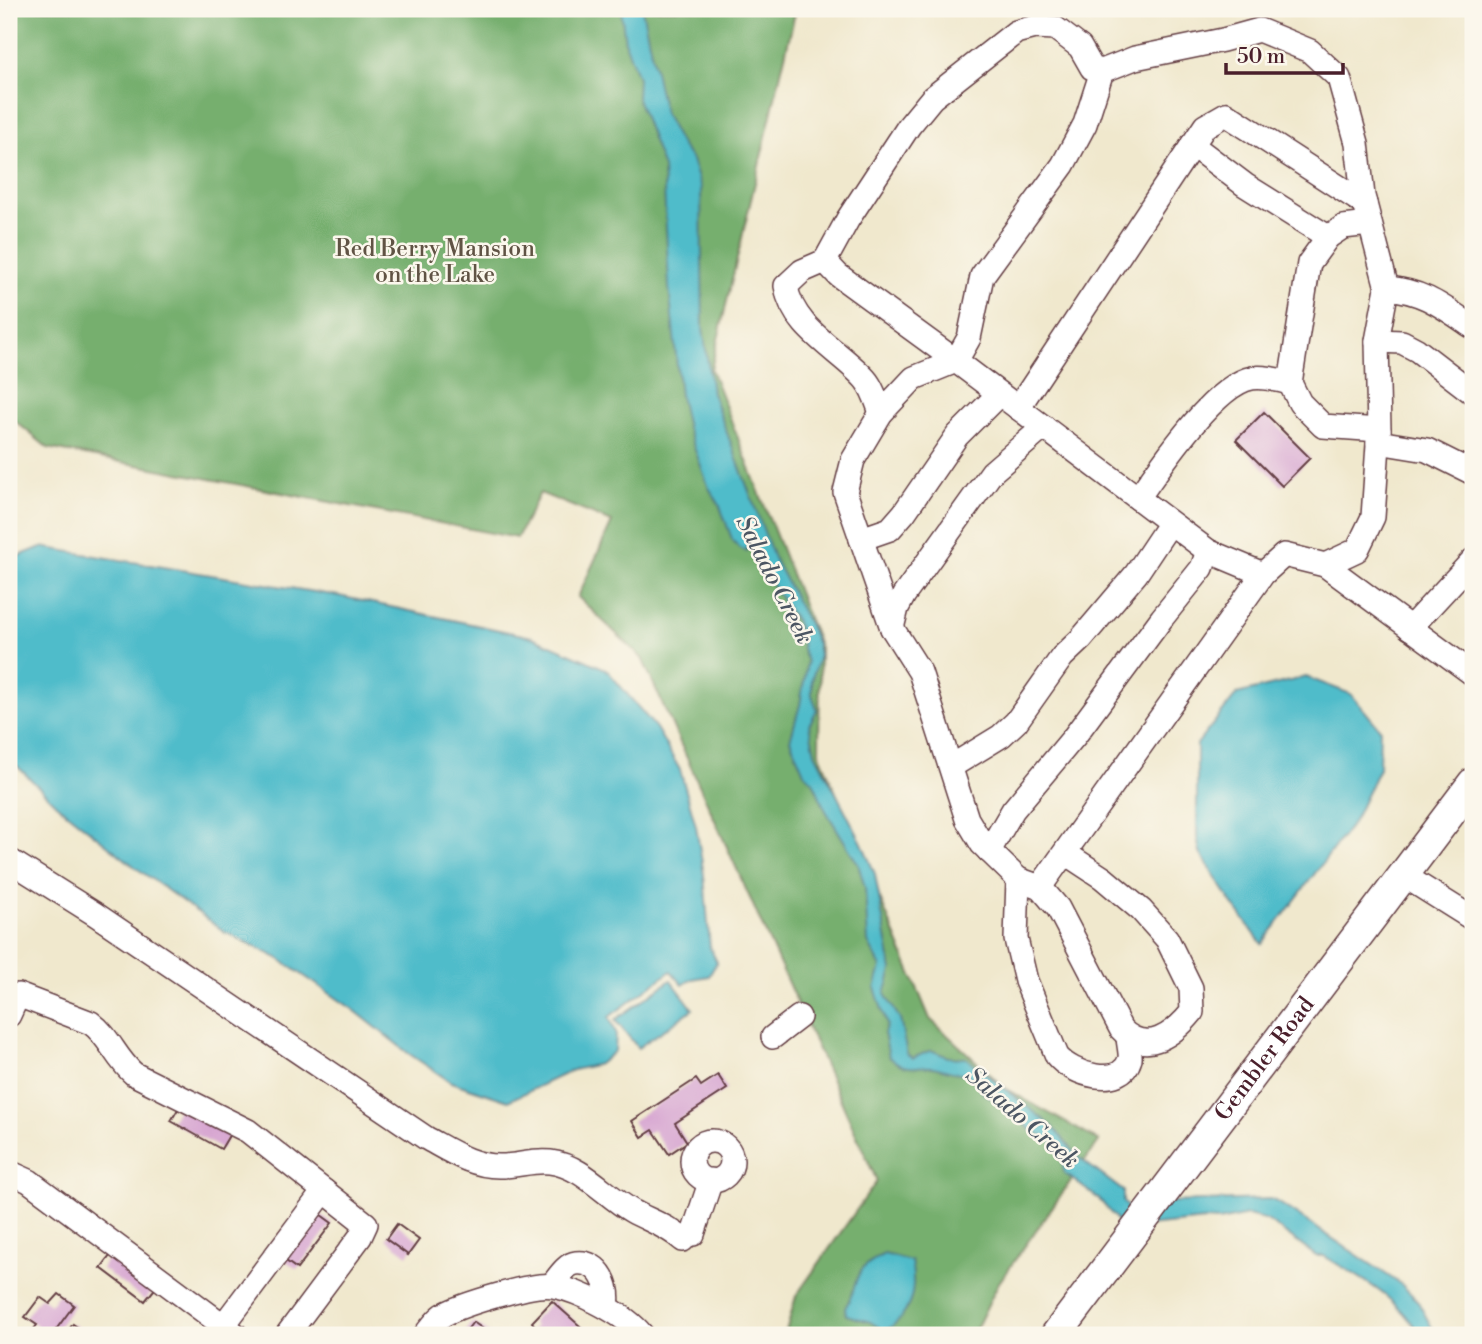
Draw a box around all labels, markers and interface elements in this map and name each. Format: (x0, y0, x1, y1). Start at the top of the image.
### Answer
scale bar (1226, 32, 1344, 76)
text: 50 m (1237, 44, 1285, 70)
park label: Red Berry Mansion on the Lake (335, 235, 535, 289)
water label: Salado Creek (729, 511, 819, 649)
street label: Gembler Road (1209, 991, 1320, 1127)
water label: Salado Creek (959, 1061, 1085, 1175)

